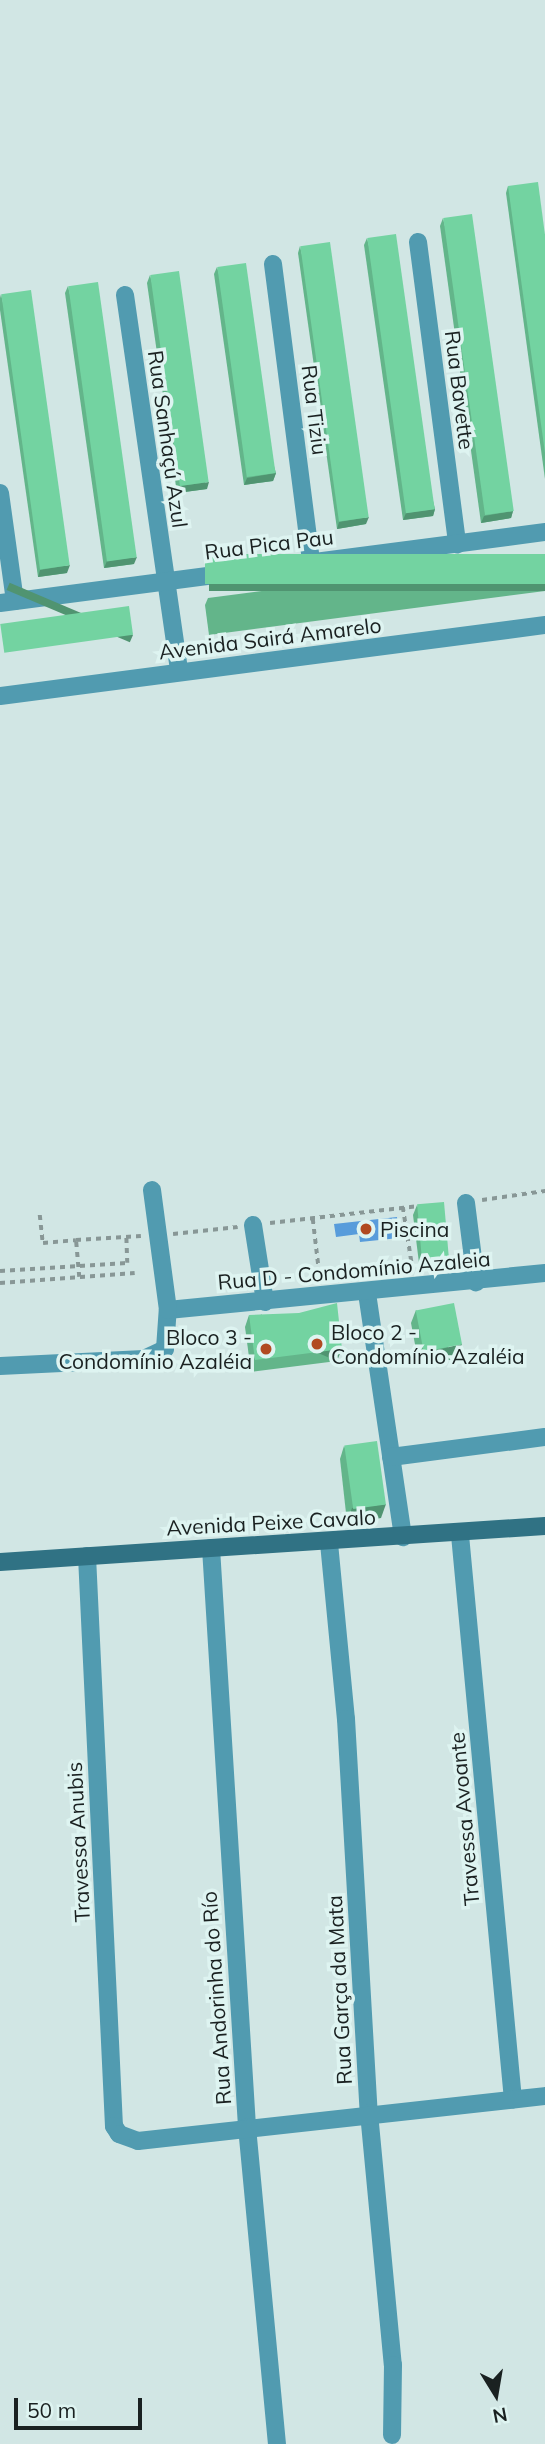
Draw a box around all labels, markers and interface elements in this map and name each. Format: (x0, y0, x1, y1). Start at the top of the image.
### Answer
street label: Rua Bavette (440, 329, 480, 451)
street label: Rua Sanhaçú Azul (143, 349, 193, 529)
street label: Rua Tiziu (297, 364, 333, 456)
street label: Rua Pica Pau (203, 524, 335, 564)
street label: Avenida Sairá Amarelo (157, 612, 383, 664)
place label: Piscina (380, 1216, 449, 1242)
marker: Piscina (358, 1221, 374, 1237)
street label: Rua D - Condomínio Azaleia (216, 1246, 492, 1294)
place label: Bloco 2 - Condomínio Azaléia (331, 1319, 525, 1369)
place label: Bloco 3 - Condomínio Azaléia (58, 1324, 252, 1374)
marker: Bloco 2 - Condomínio Azaléia (309, 1336, 325, 1352)
marker: Bloco 3 - Condomínio Azaléia (258, 1341, 274, 1357)
street label: Avenida Peixe Cavalo (166, 1504, 376, 1540)
street label: Travessa Avoante (444, 1731, 484, 1907)
street label: Travessa Anubis (61, 1761, 95, 1923)
street label: Rua Andorinha do Río (196, 1890, 236, 2106)
street label: Rua Garça da Mata (321, 1895, 357, 2085)
north arrow (461, 2360, 531, 2430)
scale bar (18, 2384, 145, 2428)
text: 50 m (27, 2397, 76, 2423)
text: N (491, 2402, 509, 2429)

